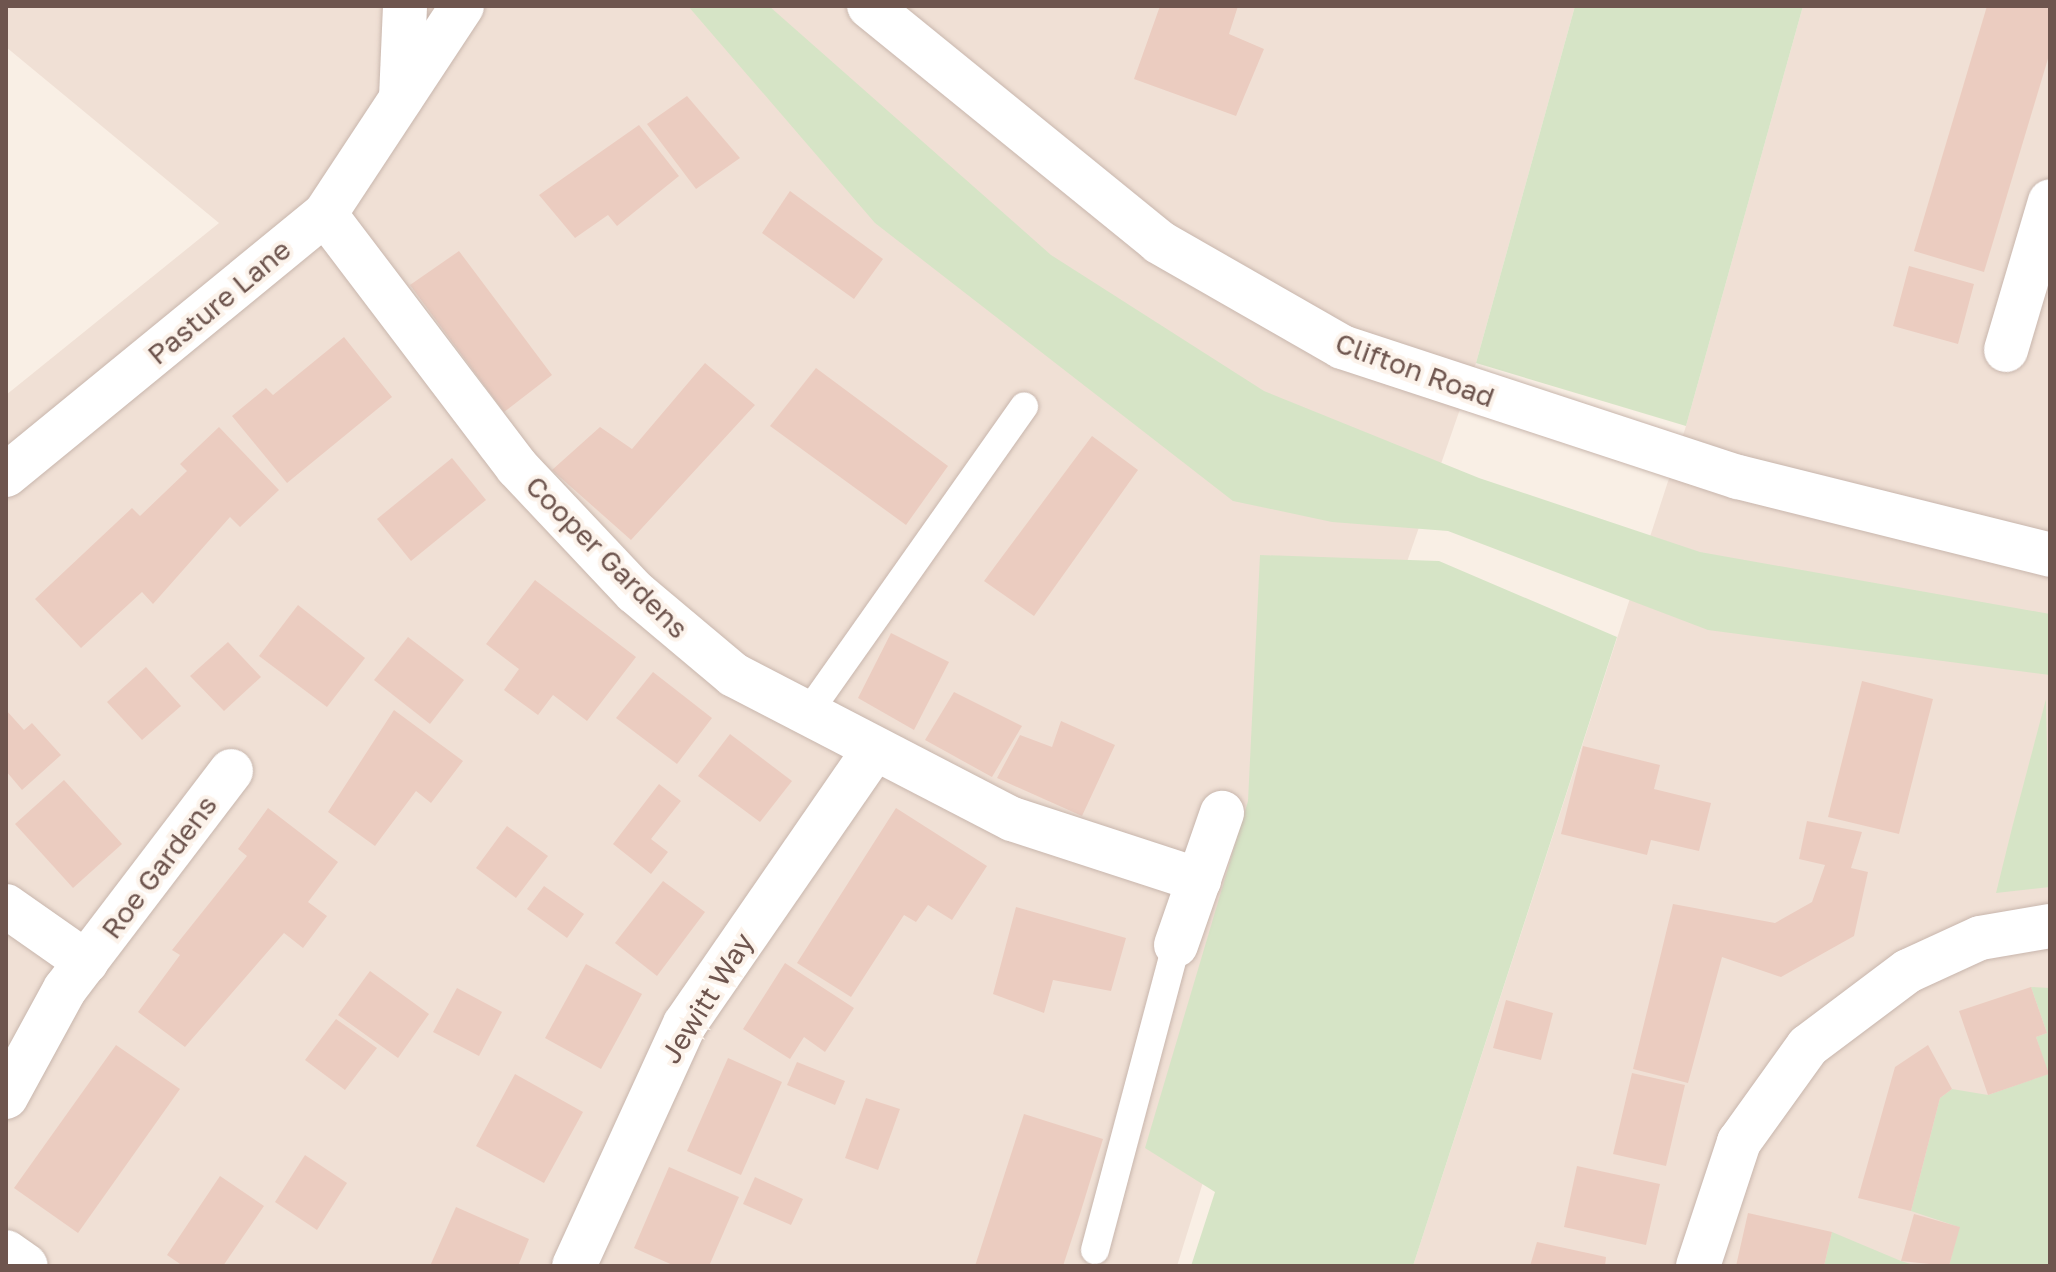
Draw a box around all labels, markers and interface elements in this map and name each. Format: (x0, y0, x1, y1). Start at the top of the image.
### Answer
street label: Pasture Lane (141, 232, 297, 372)
street label: Clifton Road (1331, 326, 1499, 414)
street label: Cooper Gardens (519, 469, 695, 645)
street label: Roe Gardens (94, 789, 224, 945)
street label: Jewitt Way (654, 927, 760, 1069)

